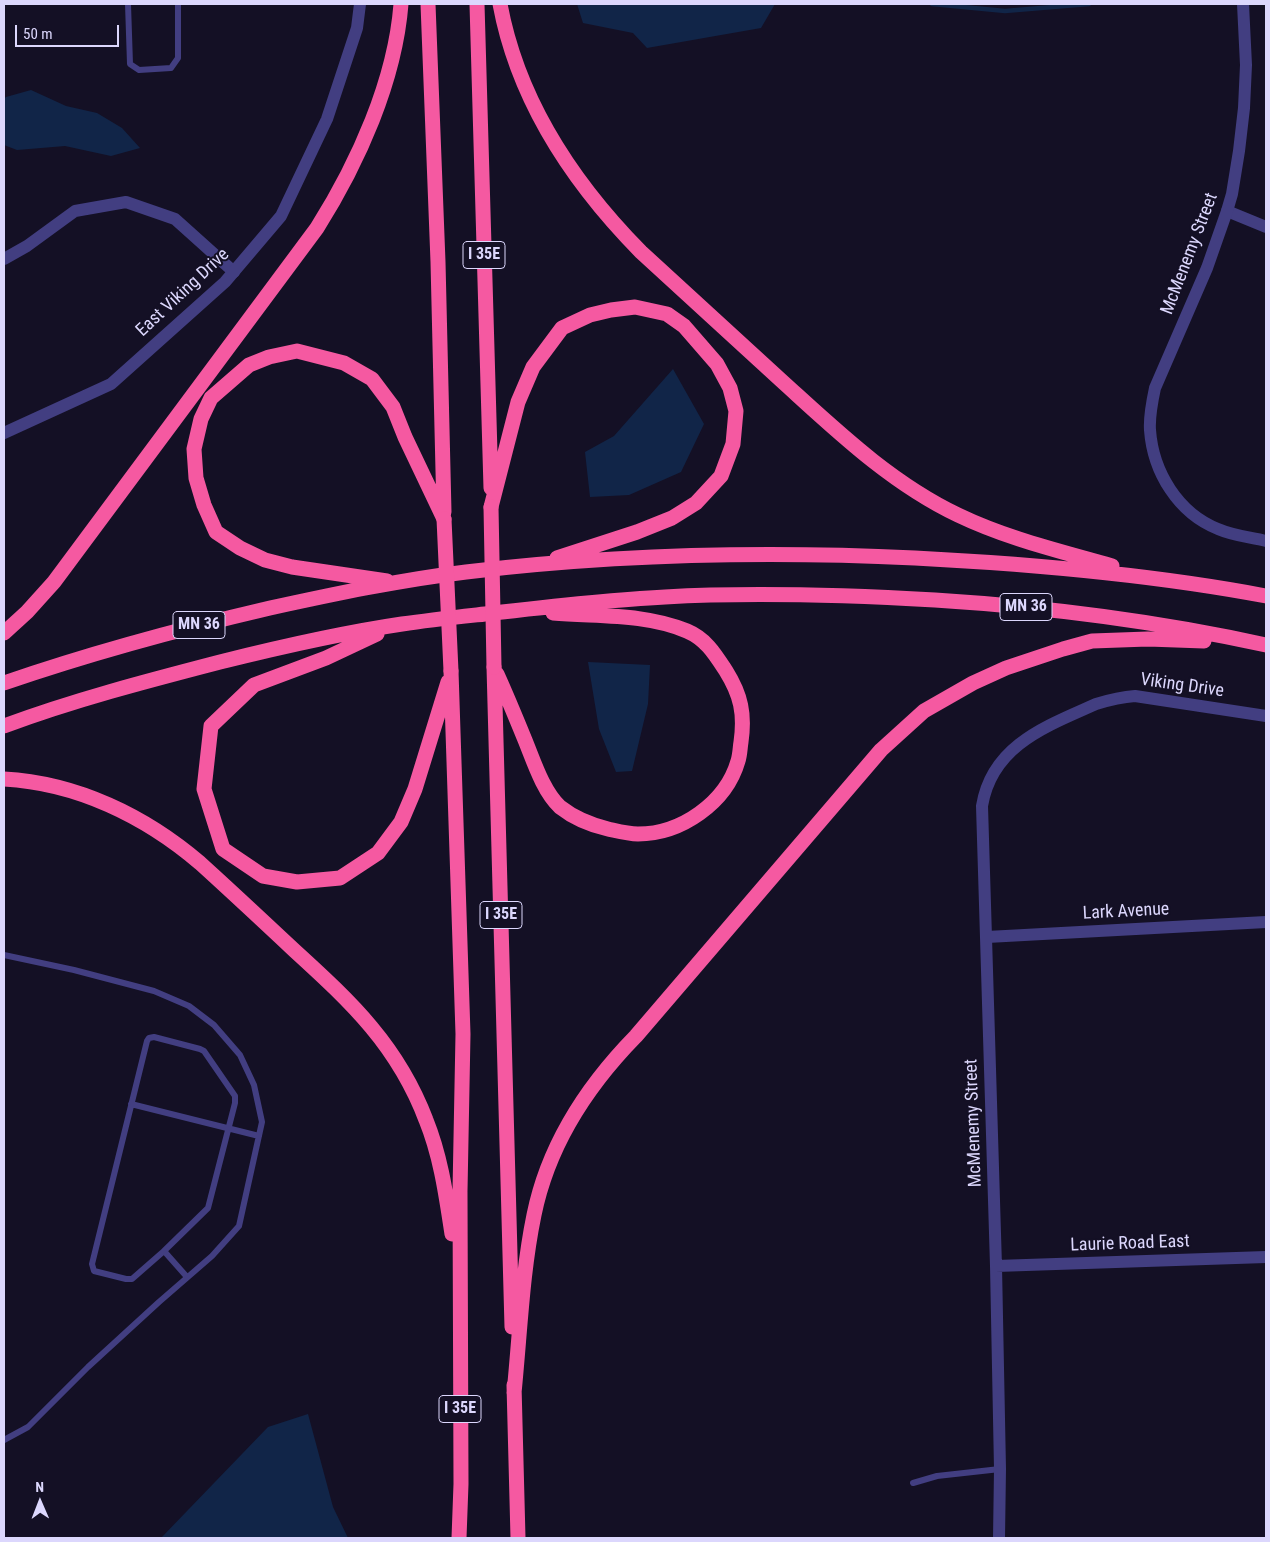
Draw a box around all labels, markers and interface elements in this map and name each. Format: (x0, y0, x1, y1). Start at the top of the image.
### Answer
scale bar (18, 15, 121, 47)
text: 50 m (23, 25, 53, 43)
street label: McMenemy Street (1157, 190, 1223, 318)
road number: I 35E (463, 242, 505, 268)
street label: East Viking Drive (132, 244, 234, 342)
road number: MN 36 (1000, 594, 1052, 620)
road number: MN 36 (173, 612, 225, 638)
street label: Viking Drive (1139, 669, 1225, 703)
street label: Lark Avenue (1082, 899, 1170, 925)
road number: I 35E (480, 902, 522, 928)
street label: McMenemy Street (961, 1058, 987, 1188)
street label: Laurie Road East (1070, 1231, 1190, 1257)
road number: I 35E (439, 1396, 481, 1422)
north arrow (15, 1477, 65, 1527)
text: N (35, 1479, 44, 1495)

